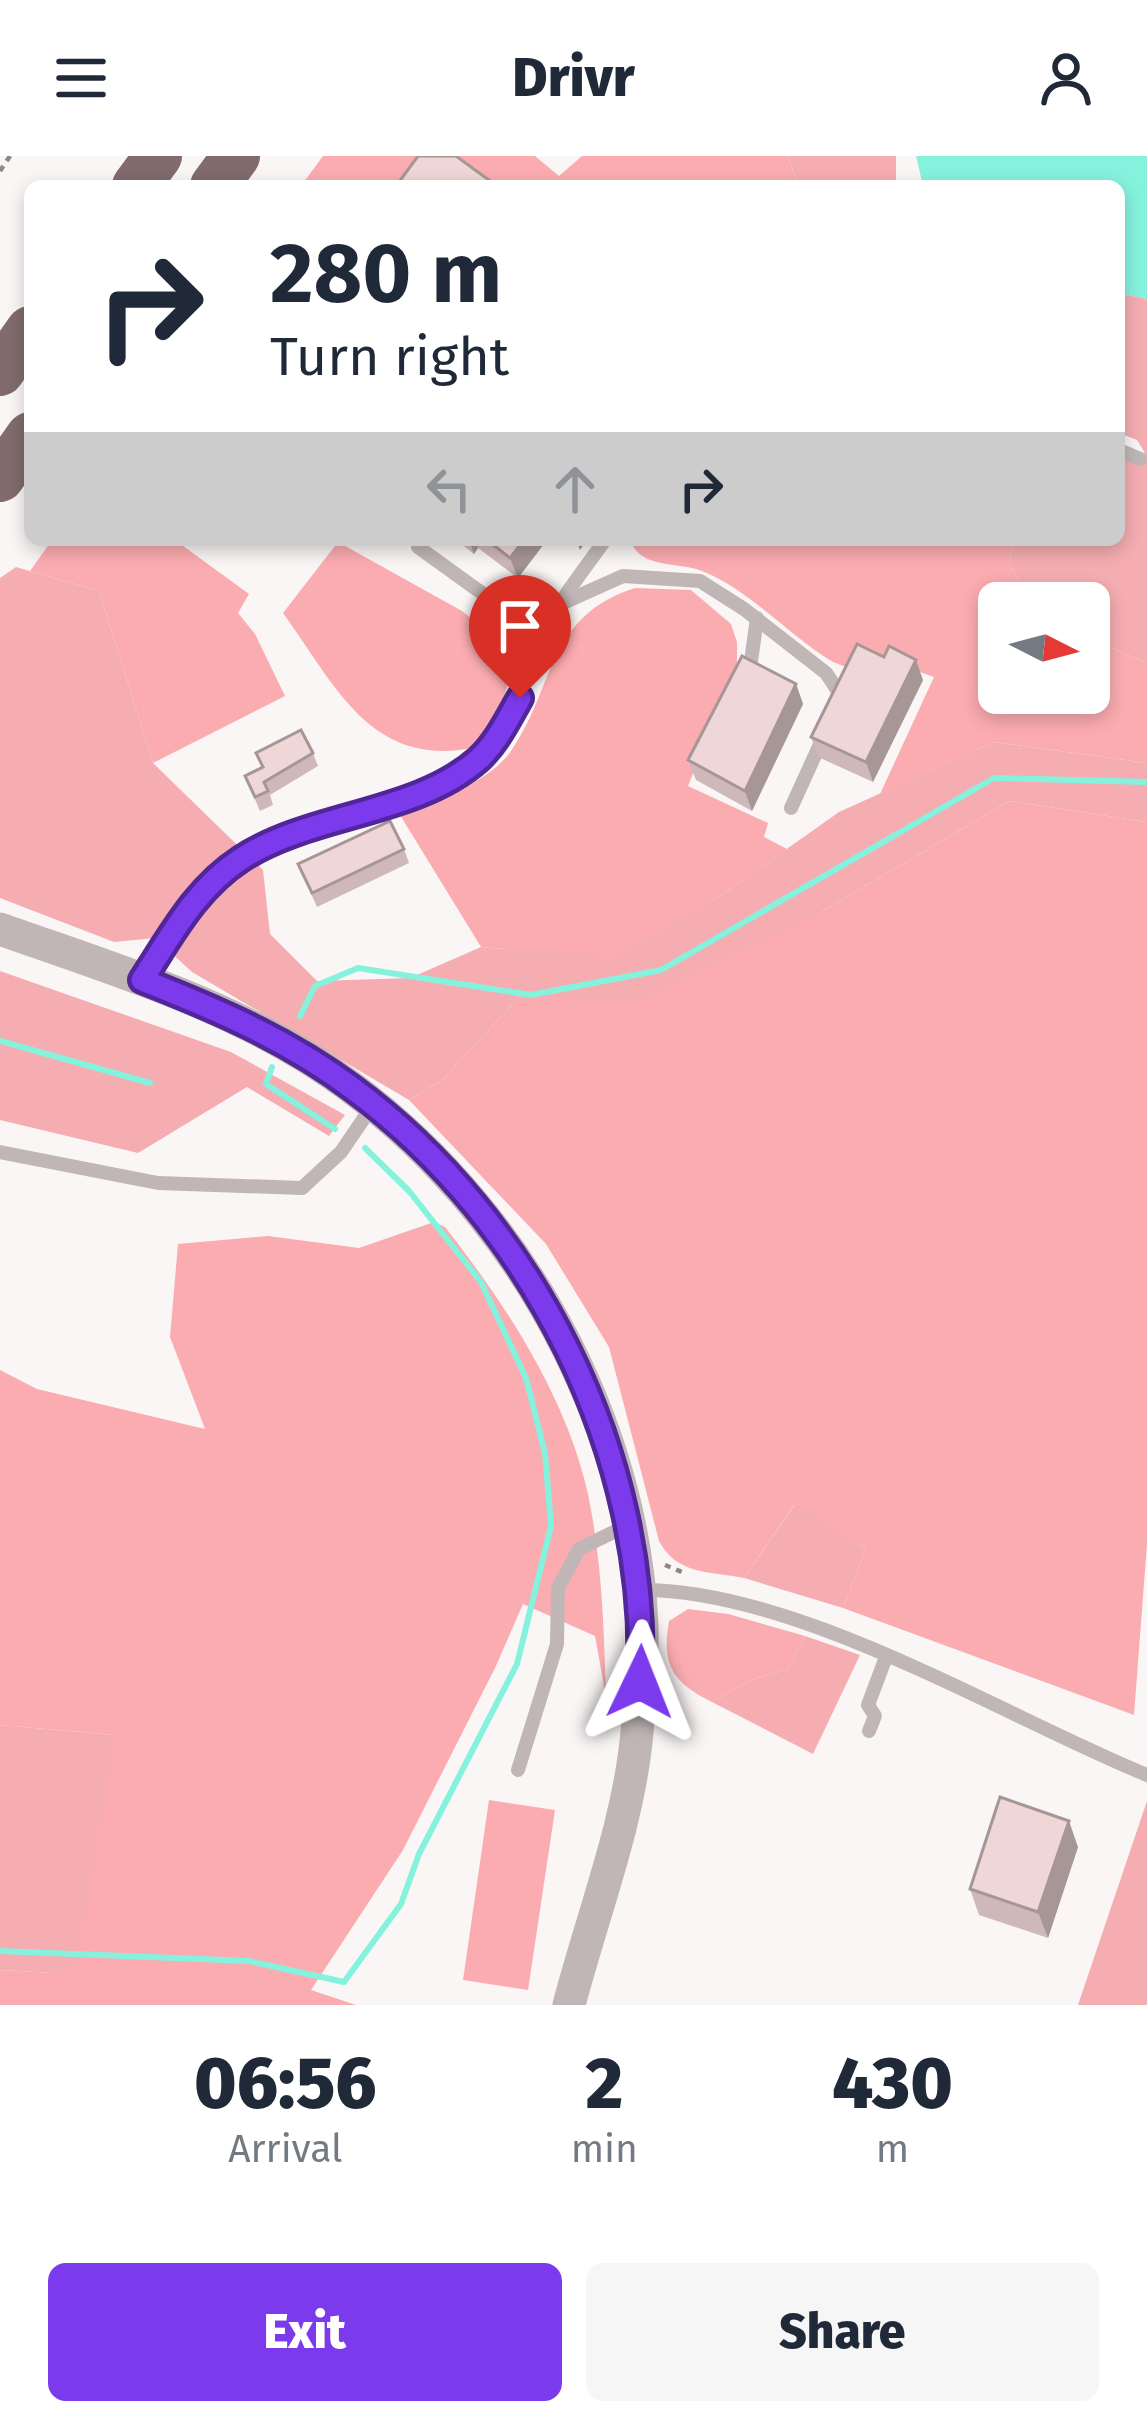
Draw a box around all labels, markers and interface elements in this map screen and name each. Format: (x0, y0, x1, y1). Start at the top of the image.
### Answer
icon: menu (48, 45, 114, 111)
icon: person (1033, 45, 1099, 111)
text: Drivr (512, 46, 635, 110)
text: 280 m (270, 223, 502, 324)
icon: right (72, 228, 228, 384)
text: Turn right (270, 325, 509, 389)
icon: left (416, 456, 482, 522)
icon: ahead (542, 456, 608, 522)
icon: right (668, 456, 734, 522)
pin (469, 575, 571, 698)
north arrow (978, 582, 1110, 714)
map controls (978, 582, 1110, 714)
icon: arrive (487, 593, 553, 659)
position arrow (577, 1619, 703, 1745)
text: 06:56 (194, 2041, 377, 2127)
text: 2 (585, 2041, 623, 2127)
text: 430 (832, 2041, 953, 2127)
text: Arrival (228, 2126, 342, 2172)
text: min (571, 2126, 638, 2172)
text: m (876, 2126, 909, 2172)
button: Exit (48, 2263, 562, 2401)
button: Share (586, 2263, 1099, 2401)

